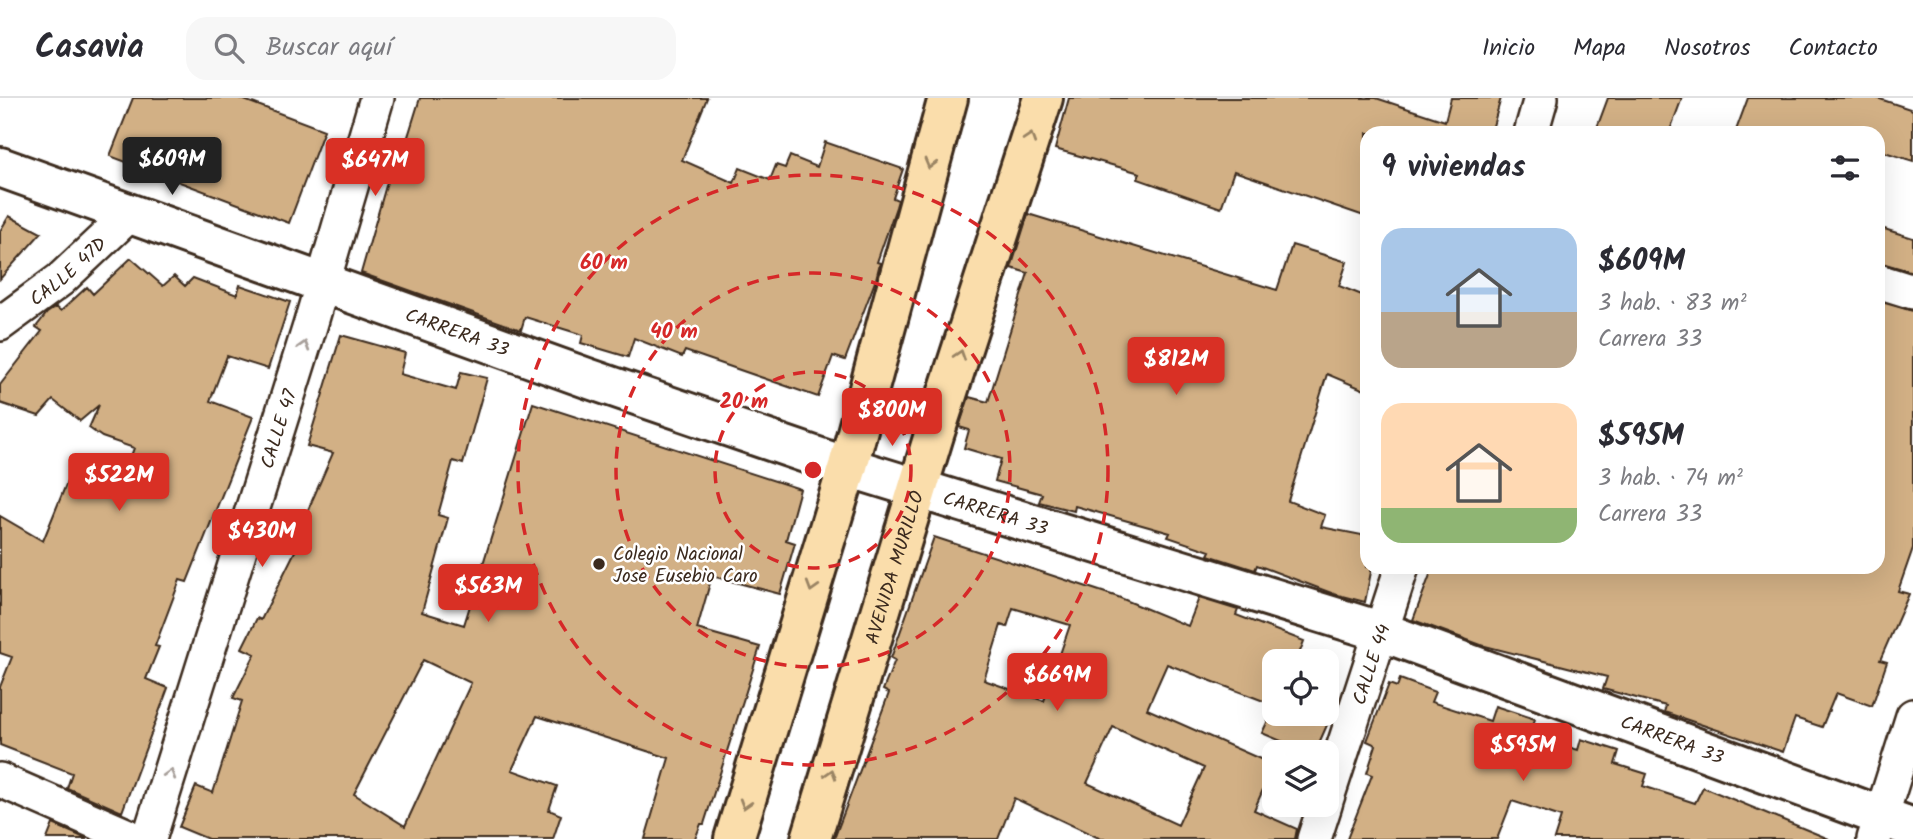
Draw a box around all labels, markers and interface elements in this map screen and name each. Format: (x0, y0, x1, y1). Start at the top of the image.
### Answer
search box (186, 17, 676, 80)
text: Casavia (35, 22, 144, 75)
text: Buscar aquí (266, 27, 392, 69)
icon: search (210, 29, 248, 67)
text: Inicio (1482, 29, 1535, 68)
text: Mapa (1573, 29, 1626, 68)
text: Nosotros (1664, 29, 1751, 68)
text: Contacto (1789, 29, 1878, 68)
one-way arrow (1022, 132, 1037, 144)
pin: $609M (123, 138, 221, 197)
pin: $647M (326, 139, 424, 198)
text: $609M (139, 142, 205, 178)
text: $647M (342, 143, 408, 179)
text: 9 viviendas (1381, 144, 1525, 192)
icon: filters (1826, 149, 1864, 187)
one-way arrow (924, 158, 938, 170)
street label: CALLE 47D (24, 230, 114, 315)
text: $609M (1598, 238, 1685, 286)
text: 60 m (580, 247, 628, 280)
icon: home (1437, 256, 1521, 340)
text: 3 hab. · 83 m² (1598, 286, 1747, 322)
street label: CARRERA 33 (401, 301, 513, 366)
text: 40 m (650, 316, 698, 349)
text: Carrera 33 (1598, 322, 1702, 358)
pin: $812M (1127, 338, 1225, 397)
one-way arrow (295, 341, 310, 353)
text: $812M (1144, 342, 1208, 378)
one-way arrow (952, 349, 967, 361)
street label: CALLE 47 (253, 385, 307, 473)
text: 20 m (720, 386, 768, 419)
pin: $800M (843, 388, 941, 448)
text: $800M (858, 393, 926, 429)
text: $595M (1598, 413, 1684, 461)
icon: home (1437, 431, 1521, 515)
pin: $522M (70, 454, 168, 513)
text: $522M (84, 458, 154, 494)
centre of rings (801, 458, 825, 482)
text: 3 hab. · 74 m² (1598, 461, 1743, 497)
street label: CARRERA 33 (939, 484, 1051, 545)
street label: AVENIDA MURILLO (858, 487, 933, 648)
text: Carrera 33 (1598, 497, 1702, 533)
pin: $430M (213, 510, 311, 569)
text: $430M (228, 514, 296, 550)
place label: Colegio Nacional Jose Eusebio Caro (613, 540, 758, 592)
marker: Colegio Nacional Jose Eusebio Caro (591, 556, 607, 572)
pin: $563M (439, 564, 537, 624)
text: $563M (454, 569, 522, 605)
one-way arrow (805, 580, 820, 592)
street label: CALLE 44 (1345, 620, 1400, 709)
map controls (1262, 649, 1339, 817)
button: locate (1262, 649, 1339, 726)
pin: $669M (1008, 654, 1106, 713)
text: $669M (1023, 658, 1091, 694)
street label: CARRERA 33 (1616, 708, 1728, 774)
pin: $595M (1474, 724, 1572, 783)
text: $595M (1490, 728, 1556, 764)
button: layers (1262, 740, 1339, 817)
one-way arrow (161, 768, 176, 780)
one-way arrow (822, 768, 837, 780)
one-way arrow (738, 798, 753, 810)

